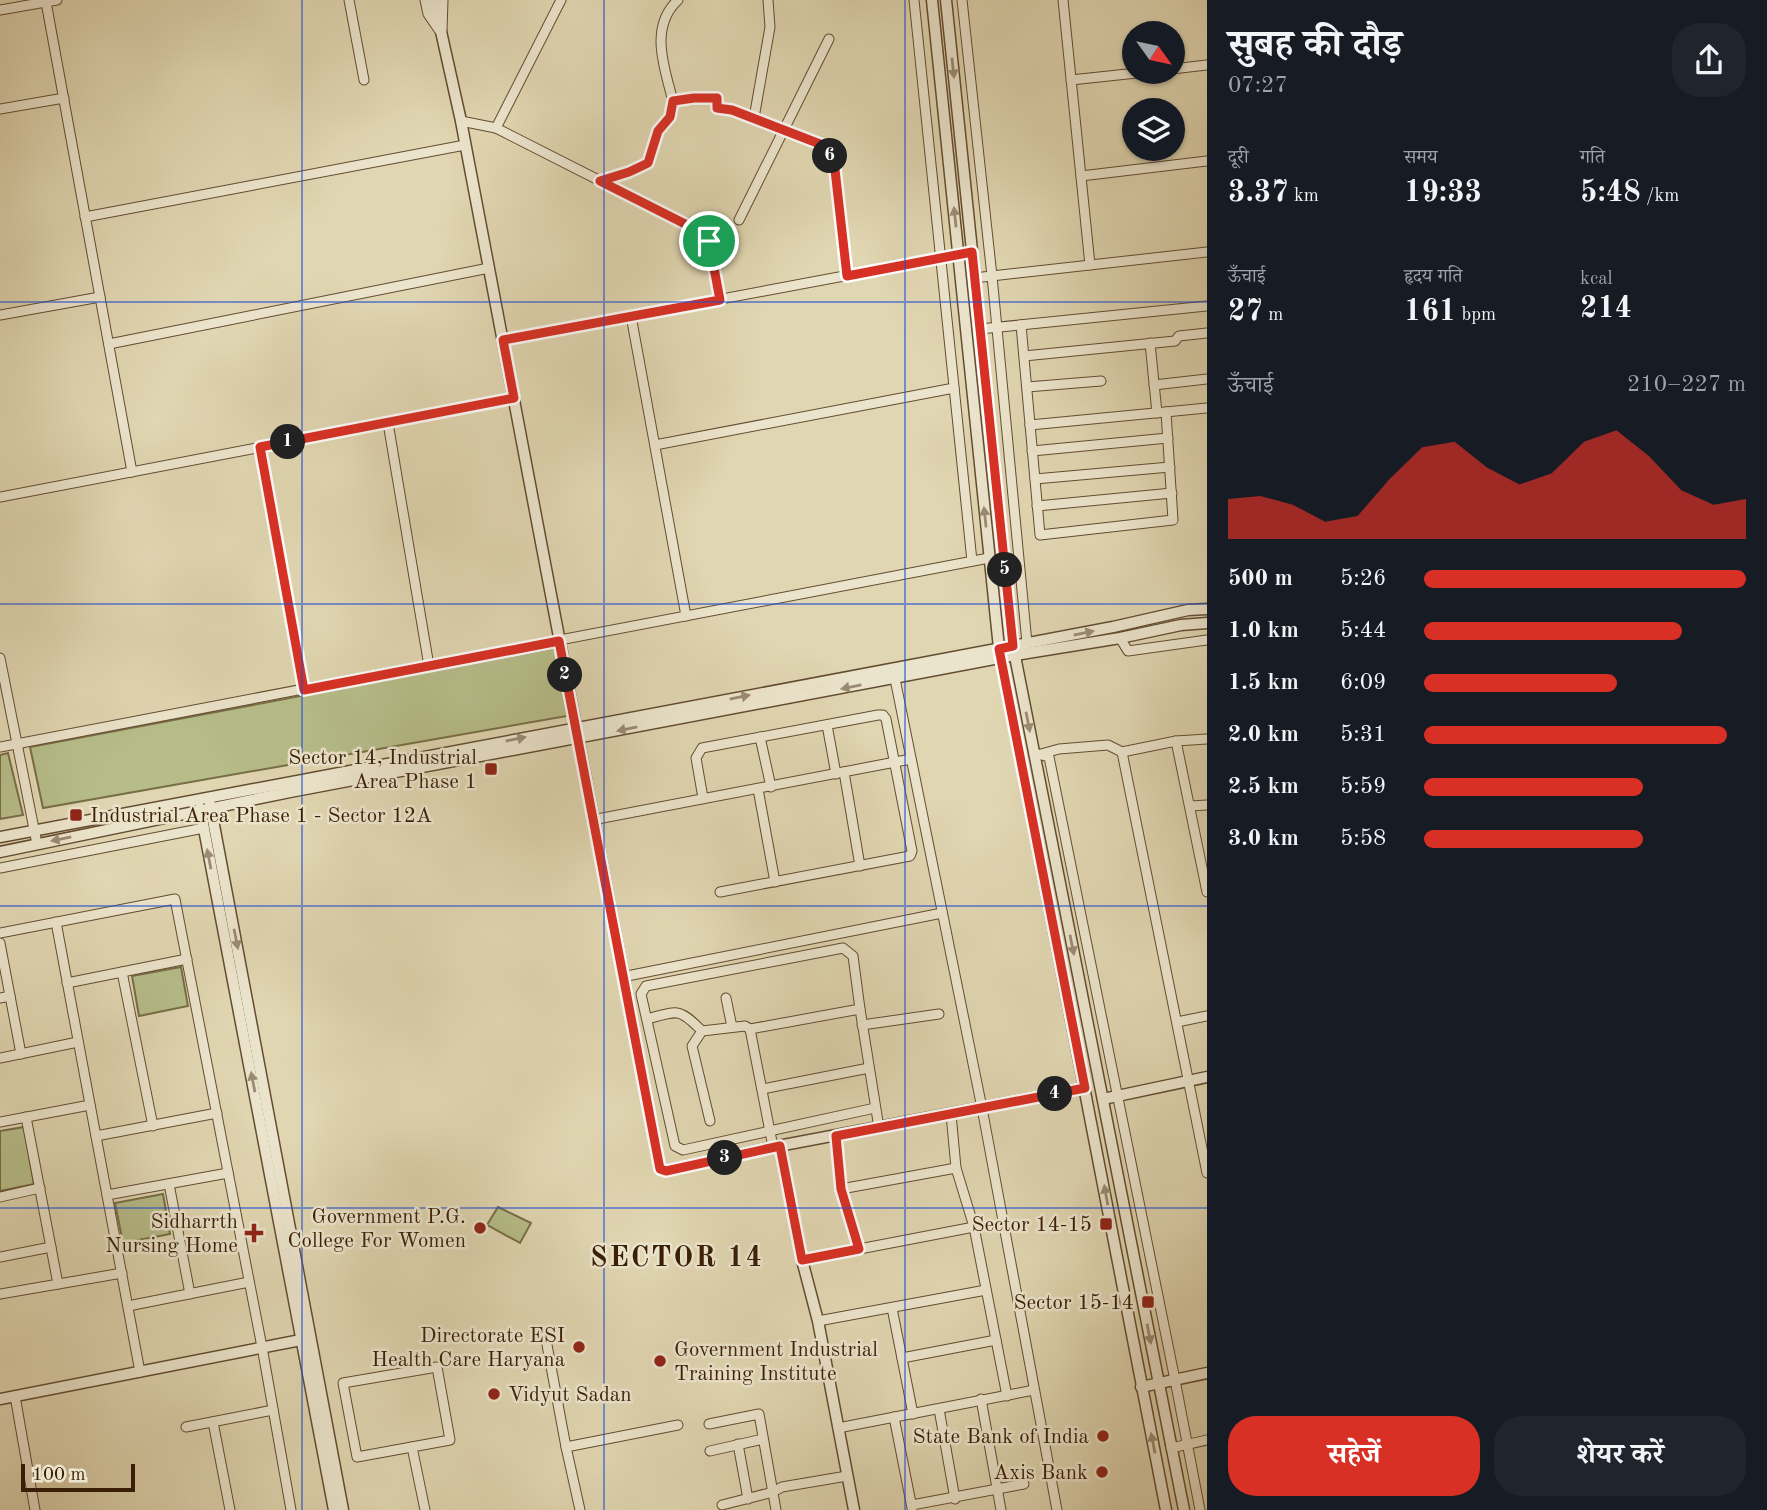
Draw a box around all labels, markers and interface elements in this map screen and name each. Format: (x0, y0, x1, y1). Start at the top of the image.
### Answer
north arrow (1122, 21, 1185, 84)
map controls (1122, 21, 1185, 161)
button: share (1672, 23, 1746, 97)
text: सुबह की दौड़ (1228, 27, 1402, 65)
one-way arrow (948, 57, 959, 79)
text: 07:27 (1228, 74, 1288, 97)
button: layers (1122, 98, 1185, 161)
pin: 6 (812, 138, 848, 174)
text: 6 (824, 146, 835, 165)
text: दूरी (1228, 149, 1249, 168)
text: समय (1404, 149, 1437, 168)
text: गति (1580, 149, 1605, 168)
text: 3.37 (1228, 178, 1289, 208)
text: 19:33 (1404, 178, 1482, 208)
text: 5:48 (1580, 178, 1641, 208)
text: km (1289, 187, 1319, 206)
text: /km (1641, 187, 1679, 206)
one-way arrow (950, 206, 961, 228)
pin (679, 211, 739, 271)
icon: arrive (690, 222, 728, 260)
text: ऊँचाई (1228, 268, 1265, 287)
text: हृदय गति (1404, 268, 1463, 287)
text: kcal (1580, 270, 1613, 289)
text: 214 (1580, 294, 1632, 324)
text: 27 (1228, 297, 1263, 327)
text: 161 (1404, 297, 1456, 327)
text: m (1263, 306, 1283, 325)
text: bpm (1456, 306, 1496, 325)
text: 210–227 m (1627, 373, 1746, 396)
text: ऊँचाई (1228, 374, 1273, 397)
pin: 1 (270, 424, 306, 460)
text: 1 (282, 432, 293, 451)
one-way arrow (979, 506, 990, 528)
pin: 5 (988, 552, 1023, 588)
text: 5 (999, 560, 1010, 579)
text: 500 m (1228, 567, 1293, 590)
text: 5:26 (1340, 567, 1386, 590)
text: 1.0 km (1228, 619, 1299, 642)
text: 5:44 (1340, 619, 1386, 642)
one-way arrow (1073, 627, 1095, 638)
pin: 2 (548, 658, 582, 692)
text: 2 (559, 665, 570, 684)
text: 1.5 km (1228, 671, 1299, 694)
text: 6:09 (1340, 671, 1386, 694)
one-way arrow (840, 682, 862, 693)
one-way arrow (729, 691, 751, 702)
one-way arrow (1023, 711, 1034, 733)
text: 2.0 km (1228, 723, 1299, 746)
text: 5:31 (1340, 723, 1386, 746)
one-way arrow (616, 724, 638, 735)
one-way arrow (505, 733, 527, 744)
place label: Sector 14, Industrial Area Phase 1 (288, 748, 477, 793)
marker: Sector 14, Industrial Area Phase 1 (483, 761, 499, 777)
text: 2.5 km (1228, 775, 1299, 798)
text: 5:59 (1340, 775, 1386, 798)
place label: Industrial Area Phase 1 - Sector 12A (90, 806, 432, 827)
marker: Industrial Area Phase 1 - Sector 12A (68, 807, 84, 823)
text: 3.0 km (1228, 827, 1299, 850)
text: 5:58 (1340, 827, 1386, 850)
one-way arrow (50, 834, 72, 845)
one-way arrow (204, 848, 215, 870)
one-way arrow (231, 928, 242, 950)
one-way arrow (1067, 934, 1078, 956)
one-way arrow (247, 1071, 258, 1093)
pin: 4 (1038, 1076, 1072, 1112)
text: 4 (1049, 1084, 1060, 1103)
pin: 3 (708, 1140, 742, 1176)
text: 3 (719, 1148, 730, 1167)
one-way arrow (1100, 1184, 1111, 1206)
place label: Government P.G. College For Women (288, 1207, 466, 1252)
place label: Sidharrth Nursing Home (105, 1212, 238, 1257)
place label: Sector 14-15 (971, 1215, 1092, 1236)
marker: Sector 14-15 (1098, 1216, 1114, 1232)
marker: Government P.G. College For Women (472, 1220, 488, 1236)
marker: Sidharrth Nursing Home (244, 1223, 264, 1243)
district label: SECTOR 14 (590, 1245, 764, 1273)
place label: Sector 15-14 (1013, 1293, 1134, 1314)
marker: Sector 15-14 (1140, 1294, 1156, 1310)
one-way arrow (1144, 1323, 1155, 1345)
place label: Directorate ESI Health Care Haryana (371, 1326, 565, 1371)
marker: Directorate ESI Health Care Haryana (571, 1339, 587, 1355)
place label: Government Industrial Training Institute (674, 1340, 878, 1385)
marker: Government Industrial Training Institute (652, 1353, 668, 1369)
place label: Vidyut Sadan (508, 1385, 632, 1406)
marker: Vidyut Sadan (486, 1386, 502, 1402)
button: सहेजें (1228, 1416, 1480, 1496)
button: शेयर करें (1494, 1416, 1746, 1496)
place label: State Bank of India (913, 1427, 1089, 1448)
marker: State Bank of India (1095, 1428, 1111, 1444)
one-way arrow (1147, 1432, 1158, 1454)
scale bar (21, 1461, 135, 1493)
place label: Axis Bank (993, 1463, 1088, 1484)
marker: Axis Bank (1094, 1464, 1110, 1480)
text: 100 m (32, 1466, 85, 1485)

